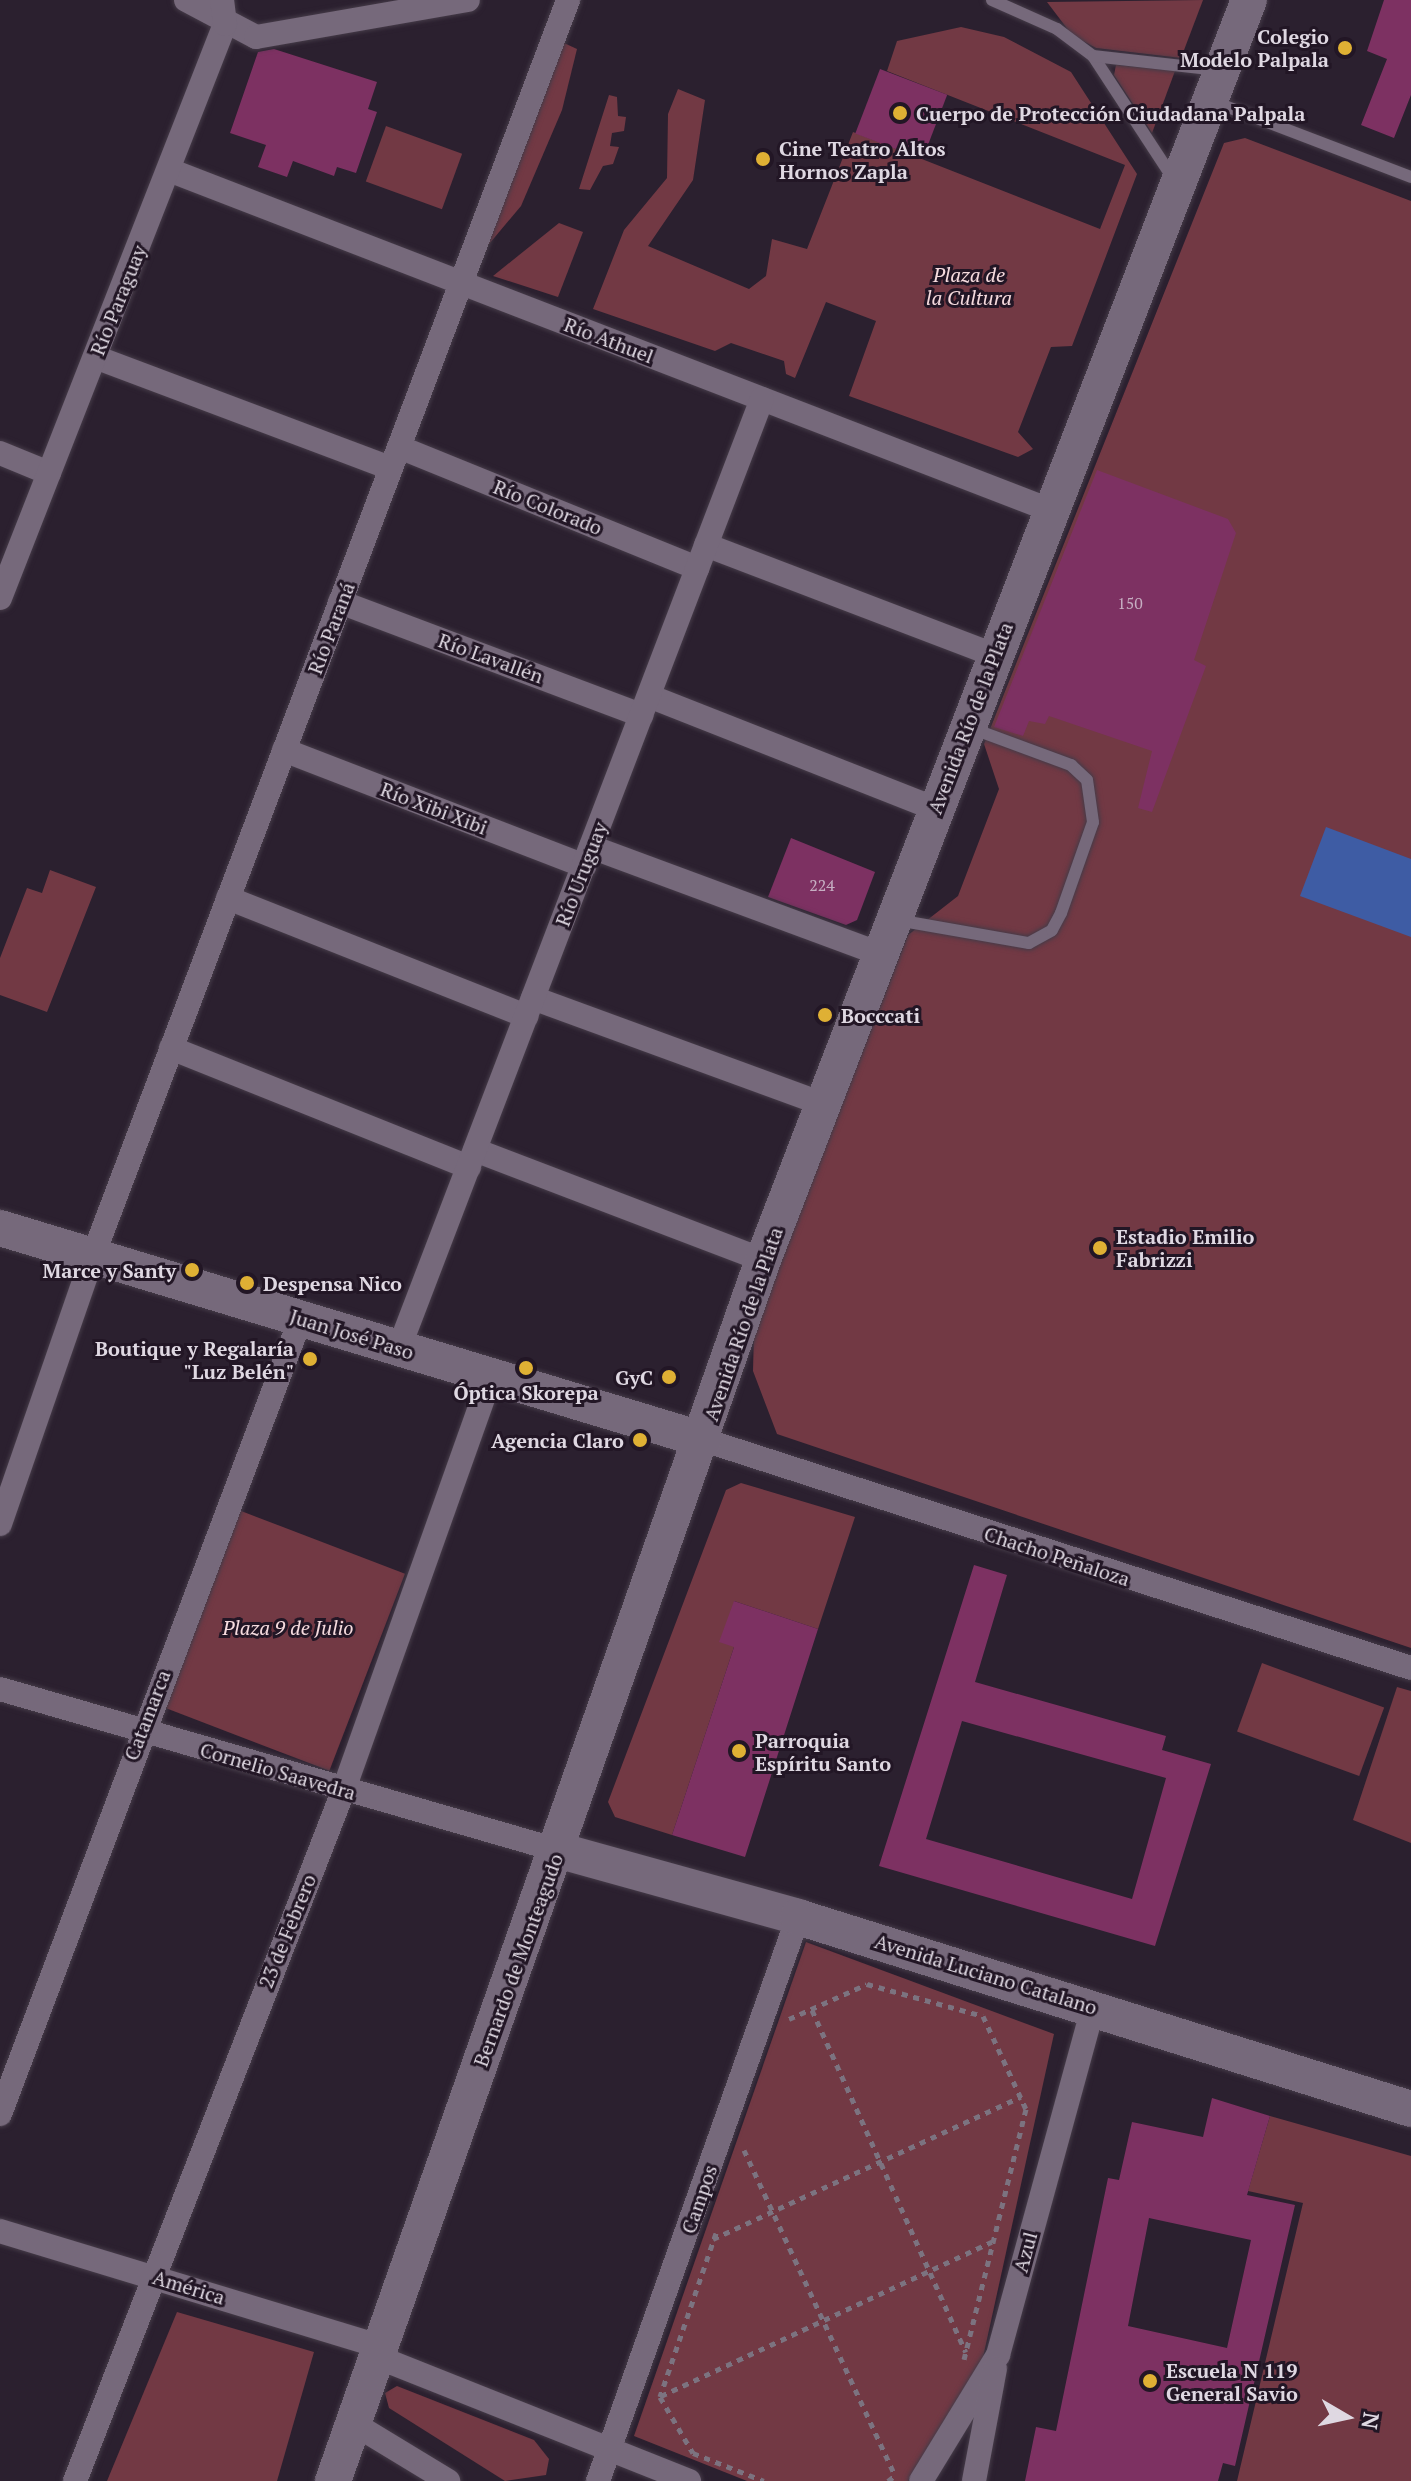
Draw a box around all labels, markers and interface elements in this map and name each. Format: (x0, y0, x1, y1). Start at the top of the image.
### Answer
place label: Colegio Modelo Palpala (1180, 24, 1329, 71)
marker: Colegio Modelo Palpala (1336, 39, 1354, 57)
place label: Cuerpo de Protección Ciudadana Palpala (916, 101, 1305, 125)
marker: Cuerpo de Protección Ciudadana Palpala (891, 104, 909, 122)
place label: Cine Teatro Altos Hornos Zapla (779, 136, 946, 183)
marker: Cine Teatro Altos Hornos Zapla (754, 150, 772, 168)
street label: Río Paraguay (85, 241, 151, 359)
park label: Plaza de la Cultura (926, 262, 1012, 309)
street label: Río Athuel (561, 312, 657, 368)
street label: Río Colorado (490, 474, 606, 540)
street label: Río Paraná (303, 579, 359, 677)
house number: 150 (1117, 593, 1143, 613)
street label: Avenida Río de la Plata (922, 619, 1018, 817)
street label: Río Lavallén (435, 628, 547, 688)
street label: Río Xibi Xibi (377, 777, 491, 839)
street label: Río Uruguay (550, 819, 612, 929)
house number: 224 (809, 875, 835, 895)
place label: Bocccati (841, 1003, 920, 1027)
marker: Bocccati (816, 1006, 834, 1024)
street label: Avenida Río de la Plata (699, 1224, 787, 1424)
place label: Estadio Emilio Fabrizzi (1116, 1224, 1254, 1271)
marker: Estadio Emilio Fabrizzi (1091, 1239, 1109, 1257)
place label: Marce y Santy (43, 1258, 176, 1282)
marker: Marce y Santy (183, 1261, 201, 1279)
place label: Despensa Nico (263, 1271, 402, 1295)
marker: Despensa Nico (238, 1274, 256, 1292)
street label: Juan José Paso (287, 1304, 417, 1364)
place label: Boutique y Regalaría "Luz Belén" (95, 1336, 294, 1383)
marker: Boutique y Regalaría "Luz Belén" (301, 1350, 319, 1368)
marker: Óptica Skorepa (517, 1359, 535, 1377)
place label: GyC (615, 1365, 653, 1389)
marker: GyC (660, 1368, 678, 1386)
place label: Óptica Skorepa (453, 1380, 599, 1404)
place label: Agencia Claro (491, 1428, 624, 1452)
marker: Agencia Claro (631, 1431, 649, 1449)
street label: Chacho Peñaloza (981, 1521, 1133, 1591)
park label: Plaza 9 de Julio (223, 1615, 353, 1639)
street label: Catamarca (119, 1666, 175, 1764)
place label: Parroquia Espíritu Santo (755, 1728, 891, 1775)
street label: Cornelio Saavedra (197, 1737, 359, 1805)
marker: Parroquia Espíritu Santo (730, 1742, 748, 1760)
street label: Bernardo de Monteagudo (468, 1850, 568, 2070)
street label: 23 de Febrero (253, 1871, 321, 1991)
street label: Avenida Luciano Catalano (872, 1929, 1100, 2019)
street label: Campos (676, 2161, 722, 2237)
street label: Azul (1008, 2229, 1042, 2275)
street label: América (150, 2265, 228, 2309)
place label: Escuela N 119 General Savio (1166, 2358, 1298, 2405)
marker: Escuela N 119 General Savio (1141, 2372, 1159, 2390)
north arrow (1307, 2377, 1387, 2457)
text: N (1356, 2410, 1387, 2431)

